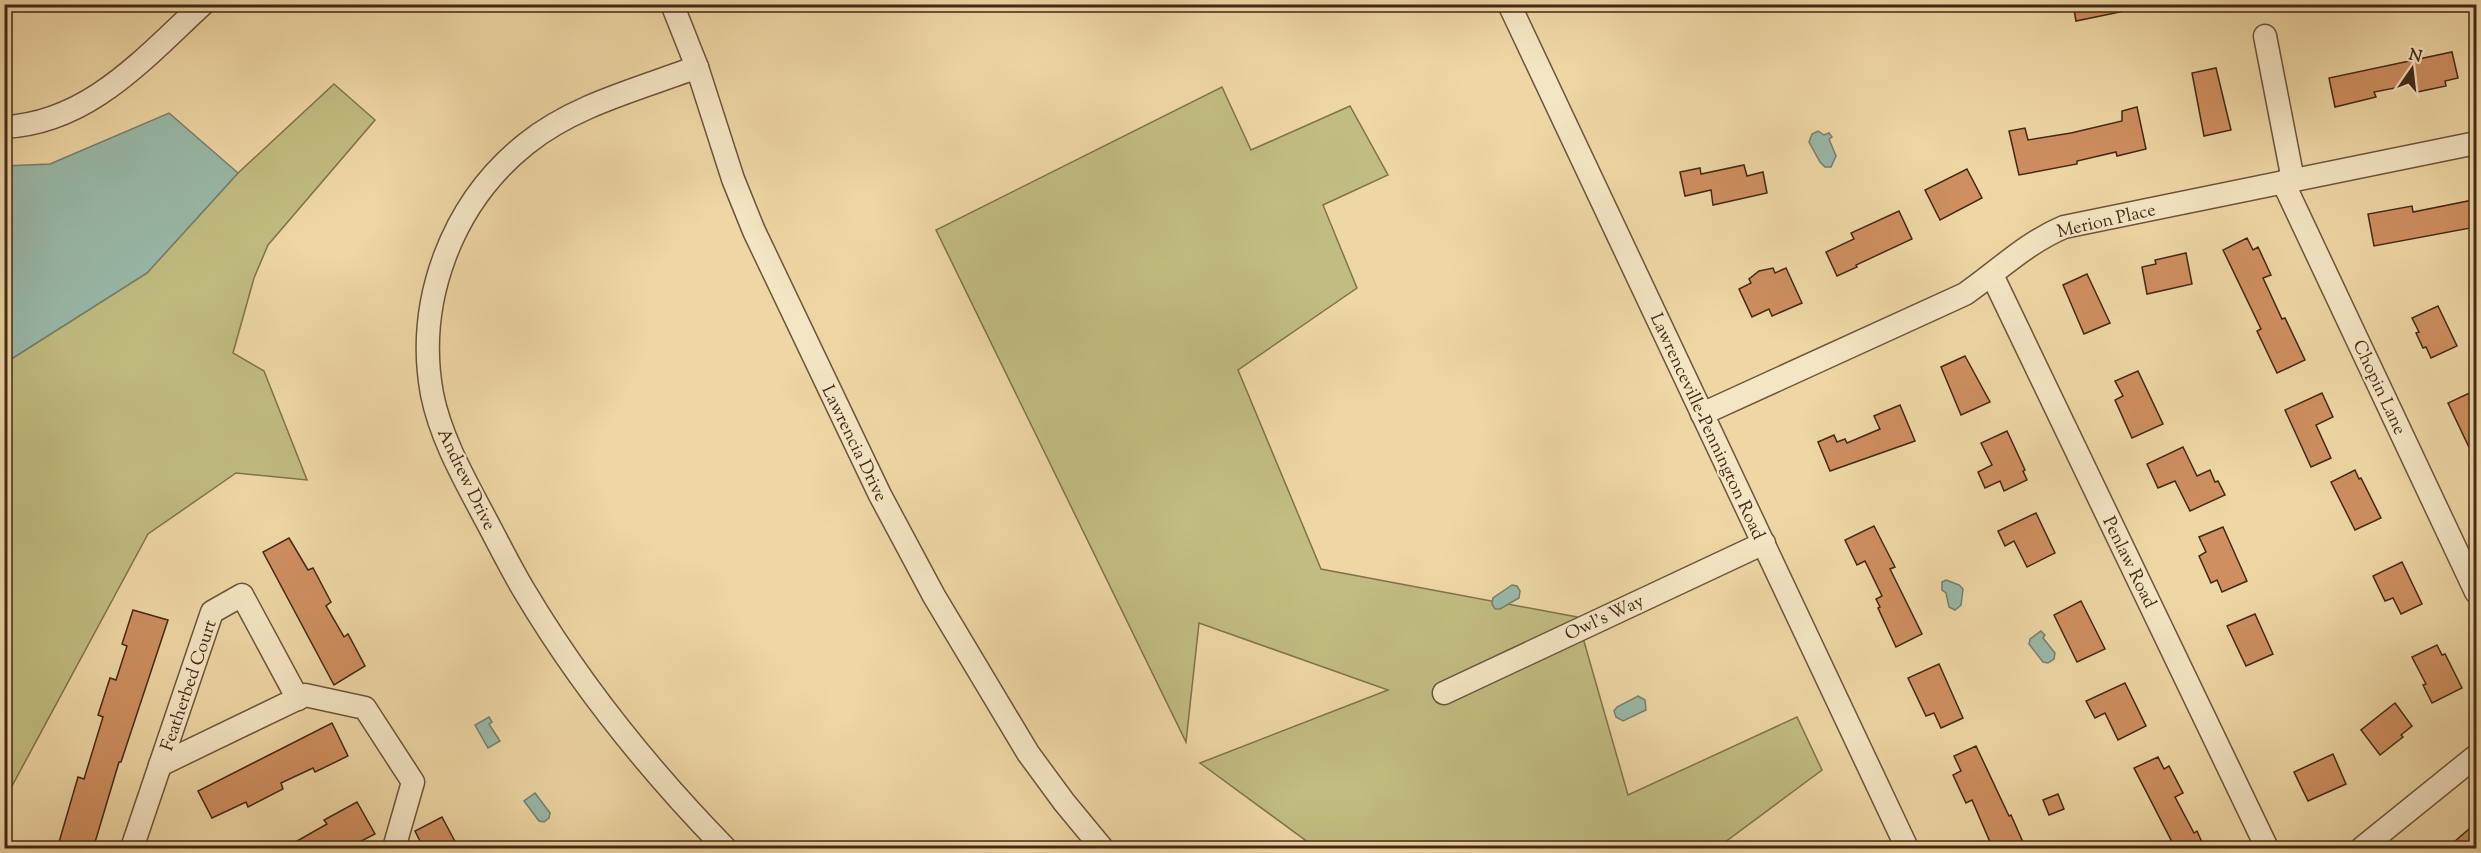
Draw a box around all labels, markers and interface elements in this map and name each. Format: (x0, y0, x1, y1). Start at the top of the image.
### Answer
north arrow (2382, 39, 2442, 99)
text: N (2406, 44, 2424, 70)
street label: Merion Place (2055, 198, 2158, 246)
street label: Lawrenceville-Pennington Road (1642, 309, 1770, 544)
street label: Chopin Lane (2345, 336, 2412, 440)
street label: Lawrencia Drive (814, 381, 893, 506)
street label: Andrew Drive (429, 424, 501, 535)
street label: Penlaw Road (2095, 513, 2162, 613)
street label: Owl's Way (1561, 589, 1649, 648)
street label: Featherbed Court (155, 617, 224, 755)

